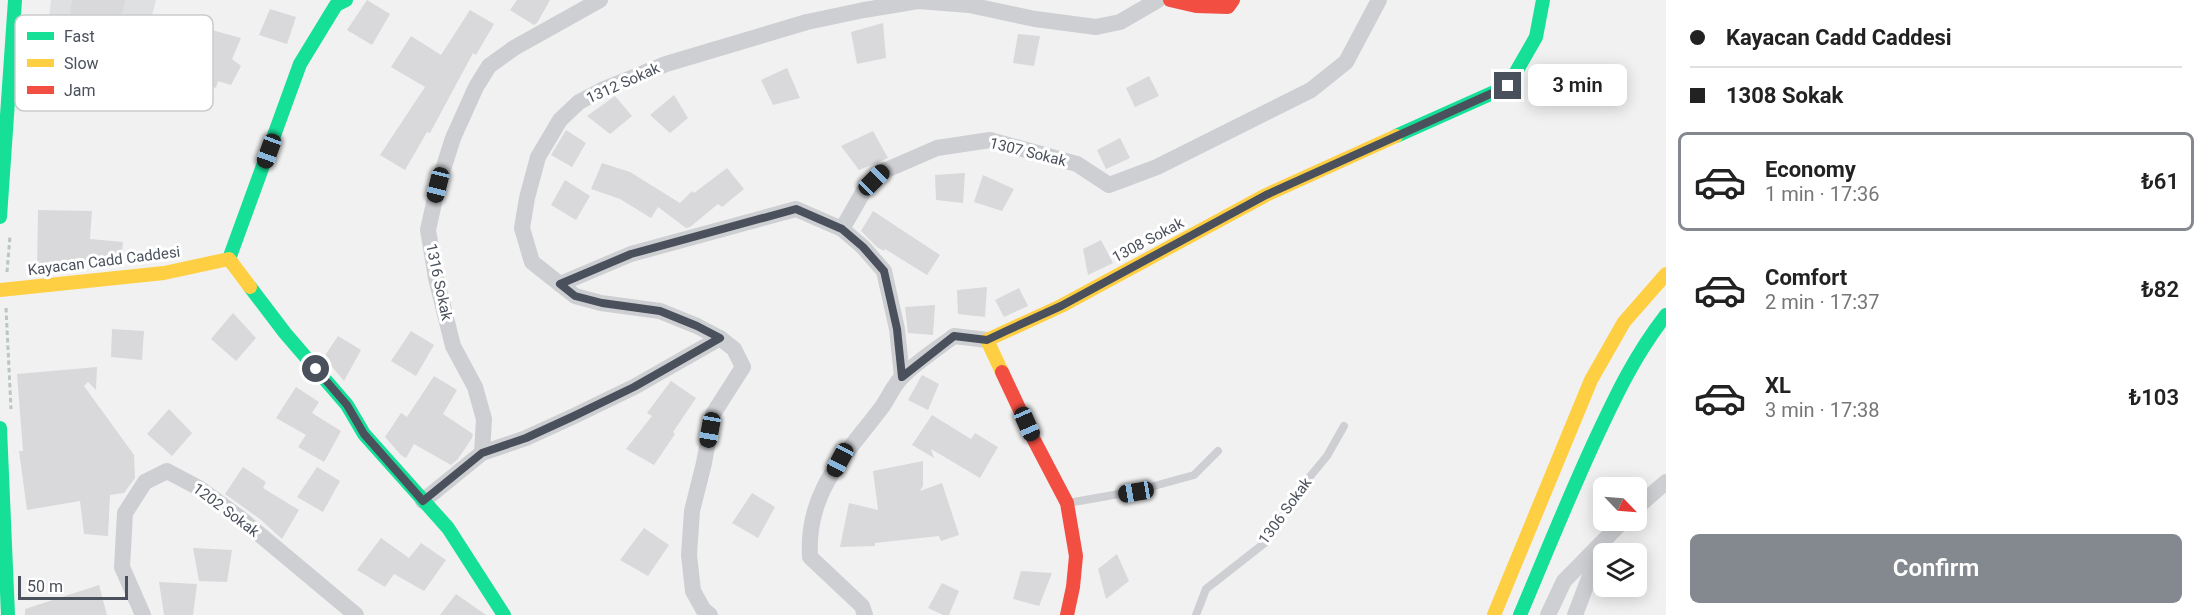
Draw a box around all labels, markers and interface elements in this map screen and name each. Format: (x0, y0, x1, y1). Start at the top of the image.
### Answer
legend (15, 15, 213, 111)
text: Kayacan Cadd Caddesi (1726, 25, 1952, 50)
text: Fast (64, 27, 95, 46)
text: Slow (64, 54, 99, 73)
street label: 1312 Sokak (584, 59, 663, 107)
callout: 3 min (1529, 65, 1628, 107)
route end (1494, 72, 1521, 99)
text: 3 min (1552, 73, 1603, 97)
text: Jam (64, 81, 96, 100)
text: 1308 Sokak (1726, 83, 1843, 108)
car (254, 131, 284, 171)
street label: 1307 Sokak (988, 134, 1069, 170)
icon: car (1693, 155, 1747, 209)
text: Economy (1765, 157, 1856, 182)
car (855, 161, 893, 199)
car (425, 165, 451, 205)
text: ₺61 (2141, 169, 2179, 194)
text: 1 min · 17:36 (1765, 182, 1880, 206)
street label: 1308 Sokak (1109, 213, 1187, 266)
street label: 1316 Sokak (422, 242, 456, 323)
street label: Kayacan Cadd Caddesi (27, 243, 181, 279)
icon: car (1693, 263, 1747, 317)
text: Comfort (1765, 265, 1847, 290)
text: ₺82 (2141, 277, 2179, 302)
text: 2 min · 17:37 (1765, 290, 1880, 314)
route start (302, 355, 329, 382)
icon: car (1693, 371, 1747, 425)
text: XL (1765, 373, 1791, 398)
text: ₺103 (2128, 385, 2179, 410)
text: 3 min · 17:38 (1765, 398, 1880, 422)
car (1011, 404, 1043, 444)
car (698, 411, 722, 449)
car (824, 440, 856, 480)
street label: 1306 Sokak (1255, 474, 1316, 548)
north arrow (1593, 477, 1647, 531)
map controls (1593, 477, 1647, 597)
street label: 1202 Sokak (189, 479, 263, 541)
car (1117, 480, 1155, 504)
button: Confirm (1690, 534, 2182, 603)
button: layers (1593, 543, 1647, 597)
scale bar (18, 573, 128, 600)
text: 50 m (27, 577, 63, 596)

